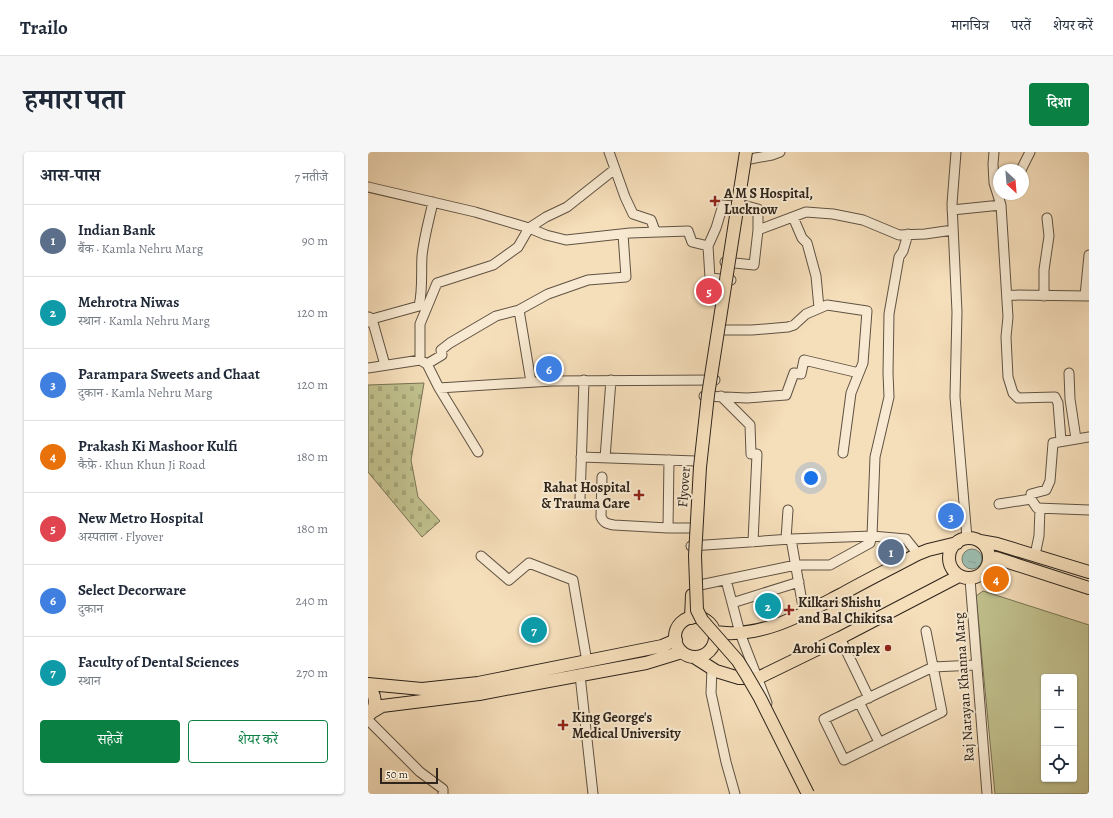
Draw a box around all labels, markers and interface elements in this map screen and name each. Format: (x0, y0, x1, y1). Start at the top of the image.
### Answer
text: Trailo (20, 15, 68, 41)
text: मानचित्र (951, 16, 989, 35)
text: परतें (1011, 16, 1031, 35)
text: शेयर करें (1053, 16, 1093, 35)
text: हमारा पता (24, 81, 124, 119)
button: दिशा (1029, 83, 1089, 126)
text: आस-पास (40, 164, 100, 187)
north arrow (993, 164, 1029, 200)
text: 7 नतीजे (294, 168, 328, 185)
place label: A M S Hospital, Lucknow (723, 184, 813, 219)
marker: A M S Hospital, Lucknow (709, 195, 721, 207)
text: Indian Bank (78, 220, 155, 240)
text: 1 (51, 232, 55, 249)
text: 90 m (302, 232, 328, 249)
text: बैंक · Kamla Nehru Marg (78, 240, 203, 257)
pin: 5 (696, 276, 722, 306)
text: Mehrotra Niwas (78, 292, 179, 312)
text: 2 (50, 304, 56, 321)
text: 120 m (297, 304, 328, 321)
text: स्थान · Kamla Nehru Marg (78, 312, 210, 329)
pin: 6 (536, 354, 562, 384)
text: Parampara Sweets and Chaat (78, 364, 260, 384)
text: 3 (50, 376, 56, 393)
text: 120 m (297, 376, 328, 393)
text: दुकान · Kamla Nehru Marg (78, 384, 212, 401)
text: Prakash Ki Mashoor Kulfi (78, 436, 238, 456)
text: 4 (50, 448, 56, 465)
text: 180 m (297, 448, 328, 465)
text: कैफ़े · Khun Khun Ji Road (78, 456, 205, 473)
street label: Flyover (673, 465, 695, 508)
your location (801, 468, 821, 488)
place label: Rahat Hospital & Trauma Care (541, 478, 631, 513)
marker: Rahat Hospital & Trauma Care (633, 489, 645, 501)
pin: 3 (938, 501, 964, 531)
text: New Metro Hospital (78, 508, 203, 528)
text: 5 (50, 520, 56, 537)
text: 180 m (297, 520, 328, 537)
text: अस्पताल · Flyover (78, 528, 163, 545)
pin: 1 (878, 537, 904, 567)
pin: 4 (983, 564, 1009, 594)
text: Select Decorware (78, 580, 186, 600)
pin: 2 (755, 591, 781, 621)
text: 6 (50, 592, 56, 609)
text: 240 m (296, 592, 328, 609)
place label: Kilkari Shishu and Bal Chikitsa (798, 593, 893, 628)
text: दुकान (78, 600, 103, 617)
marker: Kilkari Shishu and Bal Chikitsa (783, 604, 795, 616)
street label: Raj Narayan Khanna Marg (949, 612, 979, 762)
pin: 7 (521, 615, 547, 645)
place label: Arohi Complex (792, 639, 880, 658)
marker: Arohi Complex (883, 643, 893, 653)
text: Faculty of Dental Sciences (78, 652, 239, 672)
text: 7 (50, 664, 56, 681)
text: 270 m (296, 664, 328, 681)
text: स्थान (78, 672, 101, 689)
map controls (1041, 674, 1077, 782)
button: + (1041, 674, 1077, 710)
place label: King George's Medical University (572, 708, 681, 743)
button: − (1041, 710, 1077, 746)
marker: King George's Medical University (557, 719, 569, 731)
button: सहेजें (40, 720, 180, 763)
button: शेयर करें (188, 720, 328, 763)
button: locate (1041, 746, 1077, 782)
scale bar (380, 766, 438, 785)
text: 50 m (386, 767, 408, 782)

